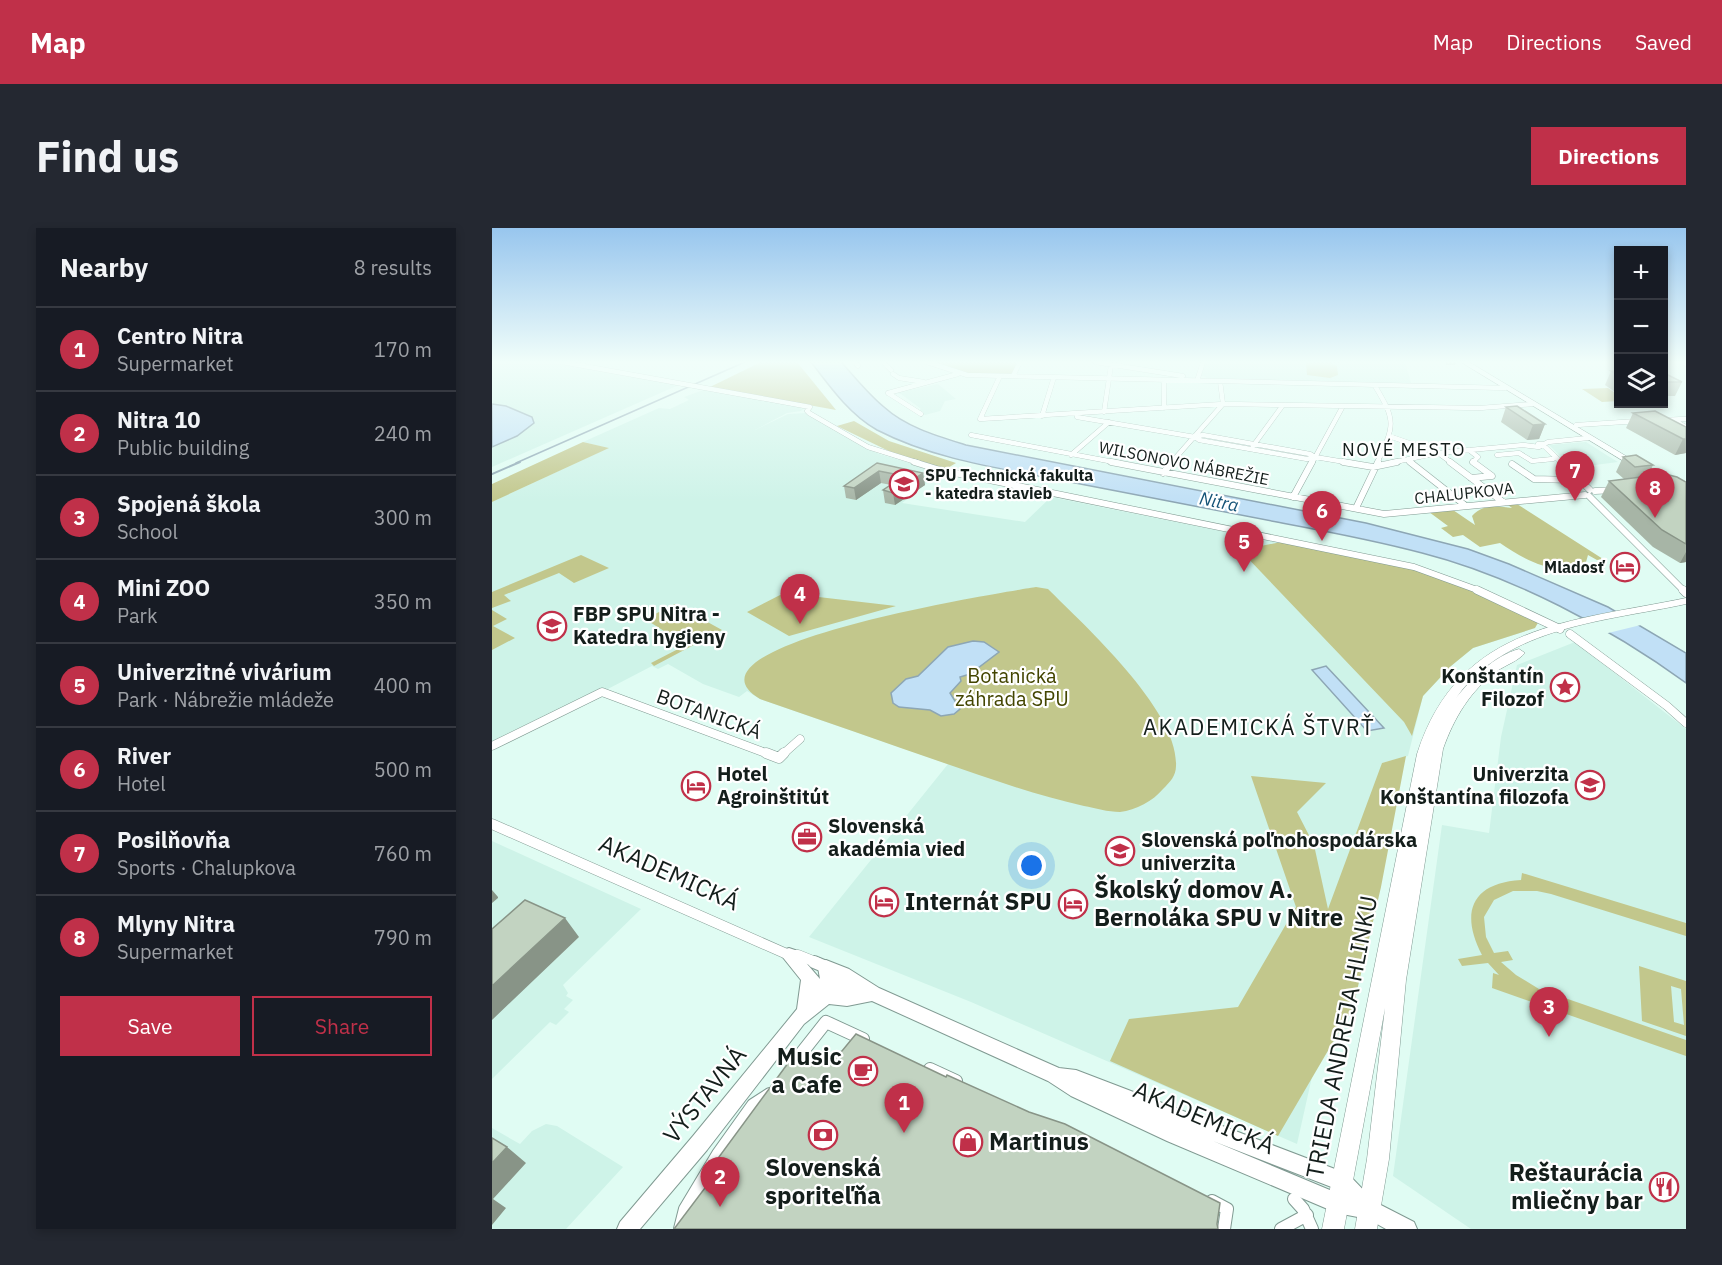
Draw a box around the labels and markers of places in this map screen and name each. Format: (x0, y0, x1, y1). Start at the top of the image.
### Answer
pin: 7 (1556, 452, 1594, 501)
place label: SPU Technická fakulta - katedra stavieb (925, 465, 1093, 503)
school or university icon: SPU Technická fakulta - katedra stavieb (888, 468, 920, 500)
pin: 8 (1636, 468, 1674, 518)
pin: 6 (1302, 492, 1342, 541)
pin: 5 (1224, 522, 1263, 572)
hotel icon: Mladosť (1609, 551, 1641, 583)
place label: Mladosť (1544, 557, 1606, 577)
pin: 4 (780, 574, 820, 624)
place label: FBP SPU Nitra - Katedra hygieny (573, 600, 726, 650)
school or university icon: FBP SPU Nitra - Katedra hygieny (536, 610, 568, 642)
place label: Konštantín Filozof (1441, 662, 1544, 712)
place icon: Konštantín Filozof (1549, 671, 1581, 703)
place label: Hotel Agroinštitút (717, 760, 829, 810)
place label: Univerzita Konštantína filozofa (1380, 760, 1569, 810)
school or university icon: Univerzita Konštantína filozofa (1574, 769, 1606, 801)
hotel icon: Hotel Agroinštitút (680, 770, 712, 802)
place label: Slovenská akadémia vied (828, 812, 965, 862)
office icon: Slovenská akadémia vied (791, 821, 823, 853)
place label: Slovenská poľnohospodárska univerzita (1141, 826, 1417, 876)
school or university icon: Slovenská poľnohospodárska univerzita (1104, 835, 1136, 867)
place label: Školský domov A. Bernoláka SPU v Nitre (1094, 873, 1343, 933)
place label: Internát SPU (905, 885, 1052, 917)
hotel icon: Internát SPU (868, 886, 900, 918)
hotel icon: Školský domov A. Bernoláka SPU v Nitre (1057, 888, 1089, 920)
pin: 3 (1530, 988, 1568, 1037)
place label: Music a Cafe (771, 1040, 842, 1100)
cafe icon: Music a Cafe (847, 1055, 879, 1087)
pin: 1 (884, 1084, 924, 1133)
bank icon: Slovenská sporiteľňa (807, 1119, 839, 1151)
place label: Martinus (989, 1125, 1089, 1157)
shop icon: Martinus (952, 1126, 984, 1158)
place label: Slovenská sporiteľňa (765, 1151, 881, 1211)
place label: Reštaurácia mliečny bar (1509, 1156, 1643, 1216)
pin: 2 (700, 1158, 740, 1207)
restaurant icon: Reštaurácia mliečny bar (1648, 1171, 1680, 1203)

